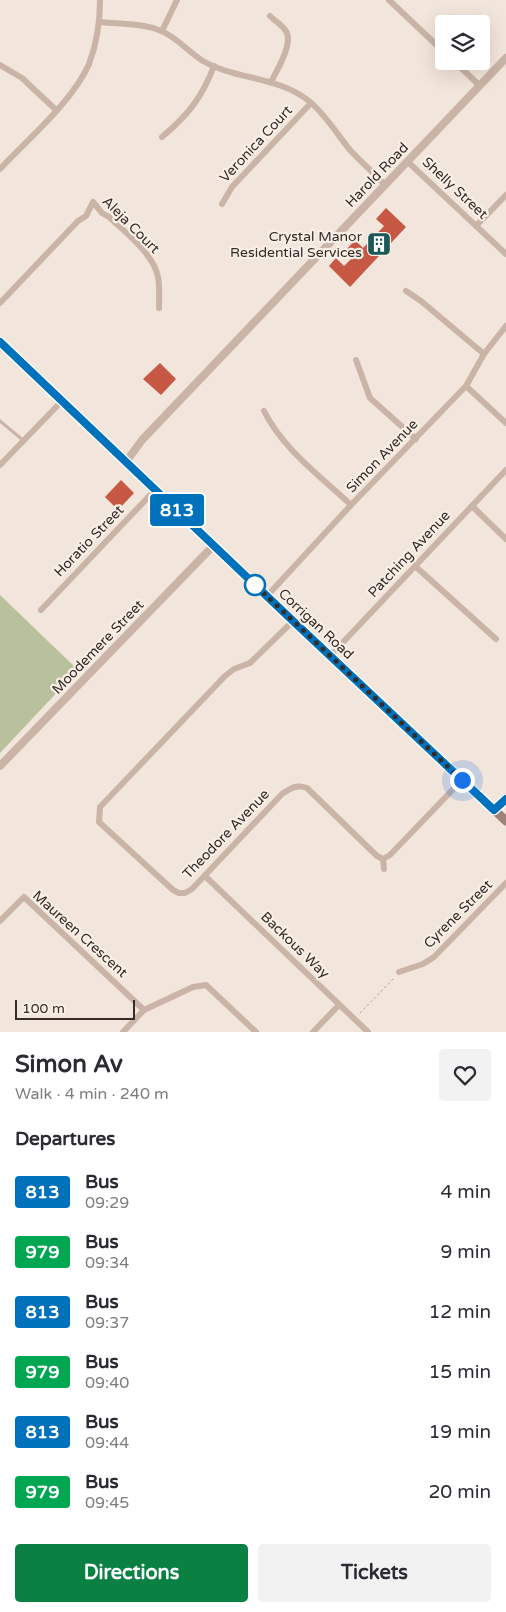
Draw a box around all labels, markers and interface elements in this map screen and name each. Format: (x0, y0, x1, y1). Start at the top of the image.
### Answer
map controls (435, 15, 490, 70)
button: layers (435, 15, 490, 70)
street label: Veronica Court (216, 102, 296, 186)
street label: Harold Road (342, 139, 412, 211)
street label: Shelly Street (419, 153, 492, 223)
street label: Aleja Court (99, 193, 164, 258)
place label: Crystal Manor Residential Services (230, 228, 363, 261)
building icon: Crystal Manor Residential Services (366, 231, 392, 257)
street label: Simon Avenue (343, 416, 421, 496)
line badge: 813 (148, 494, 206, 526)
text: 813 (160, 499, 194, 521)
street label: Horatio Street (51, 501, 128, 580)
street label: Patching Avenue (364, 507, 454, 601)
unlabelled marker (244, 574, 266, 596)
street label: Corrigan Road (275, 585, 357, 663)
street label: Moodemere Street (49, 596, 148, 698)
your location (450, 768, 475, 793)
street label: Theodore Avenue (179, 786, 273, 882)
street label: Cyrene Street (420, 876, 496, 952)
street label: Maureen Crescent (29, 887, 131, 981)
street label: Backous Way (257, 908, 333, 982)
scale bar (15, 997, 135, 1020)
text: 100 m (22, 1000, 65, 1017)
button: heart (439, 1049, 491, 1101)
text: Simon Av (15, 1050, 123, 1079)
text: Walk · 4 min · 240 m (15, 1084, 169, 1104)
text: Departures (15, 1128, 115, 1150)
text: Bus (85, 1171, 119, 1193)
text: 813 (26, 1181, 59, 1203)
text: 4 min (440, 1181, 491, 1203)
text: 09:29 (85, 1193, 129, 1213)
text: Bus (85, 1231, 119, 1253)
text: 979 (26, 1241, 59, 1263)
text: 9 min (440, 1241, 491, 1263)
text: 09:34 (85, 1253, 129, 1273)
text: Bus (85, 1291, 119, 1313)
text: 813 (26, 1301, 59, 1323)
text: 12 min (428, 1301, 491, 1323)
text: 09:37 (85, 1313, 129, 1333)
text: Bus (85, 1351, 119, 1373)
text: 979 (26, 1361, 59, 1383)
text: 15 min (428, 1361, 491, 1383)
text: 09:40 (85, 1373, 129, 1393)
text: Bus (85, 1411, 119, 1433)
text: 813 (26, 1421, 59, 1443)
text: 19 min (428, 1421, 491, 1443)
text: 09:44 (85, 1433, 129, 1453)
text: Bus (85, 1471, 119, 1493)
text: 979 (26, 1481, 59, 1503)
text: 20 min (428, 1481, 491, 1503)
text: 09:45 (85, 1493, 129, 1513)
button: Directions (15, 1544, 248, 1602)
button: Tickets (258, 1544, 491, 1602)

